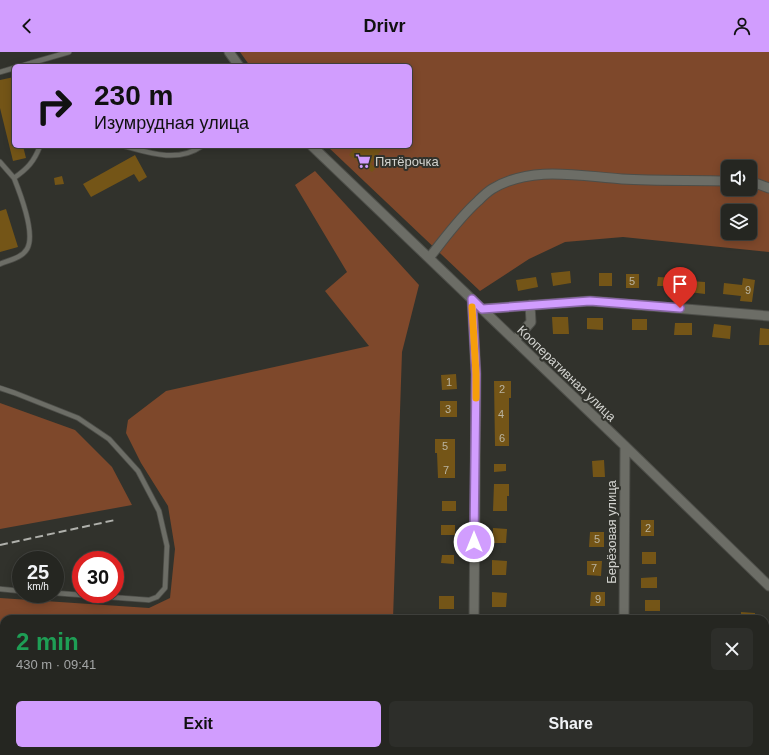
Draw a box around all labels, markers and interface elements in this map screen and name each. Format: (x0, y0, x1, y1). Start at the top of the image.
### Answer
icon: back (16, 15, 38, 37)
icon: person (731, 15, 753, 37)
text: Drivr (363, 16, 406, 36)
icon: right (28, 80, 80, 132)
text: 230 m (94, 80, 173, 111)
text: Изумрудная улица (94, 113, 249, 133)
supermarket icon: Пятёрочка (354, 152, 372, 170)
place label: Пятёрочка (375, 154, 439, 169)
map controls (721, 160, 757, 240)
button: sound (721, 160, 757, 196)
button: layers (721, 204, 757, 240)
pin (663, 267, 697, 308)
icon: arrive (669, 273, 691, 295)
house number: 5 (629, 275, 635, 287)
house number: 9 (745, 284, 751, 296)
street label: Кооперативная улица (514, 322, 620, 425)
house number: 1 (446, 376, 452, 388)
house number: 2 (499, 383, 505, 395)
house number: 3 (445, 403, 451, 415)
house number: 4 (498, 408, 504, 420)
house number: 6 (499, 432, 505, 444)
house number: 5 (442, 440, 448, 452)
house number: 7 (443, 464, 449, 476)
street label: Берёзовая улица (604, 479, 619, 584)
position arrow (453, 521, 495, 563)
house number: 2 (645, 522, 651, 534)
house number: 5 (594, 533, 600, 545)
speed limit sign: 30 (72, 551, 124, 603)
text: 25 (27, 561, 49, 583)
house number: 7 (591, 562, 597, 574)
text: km/h (27, 581, 49, 592)
house number: 9 (595, 593, 601, 605)
text: 2 min (16, 628, 79, 655)
button: close (711, 628, 753, 670)
text: 430 m · 09:41 (16, 657, 96, 672)
button: Exit (16, 701, 381, 747)
button: Share (389, 701, 753, 747)

